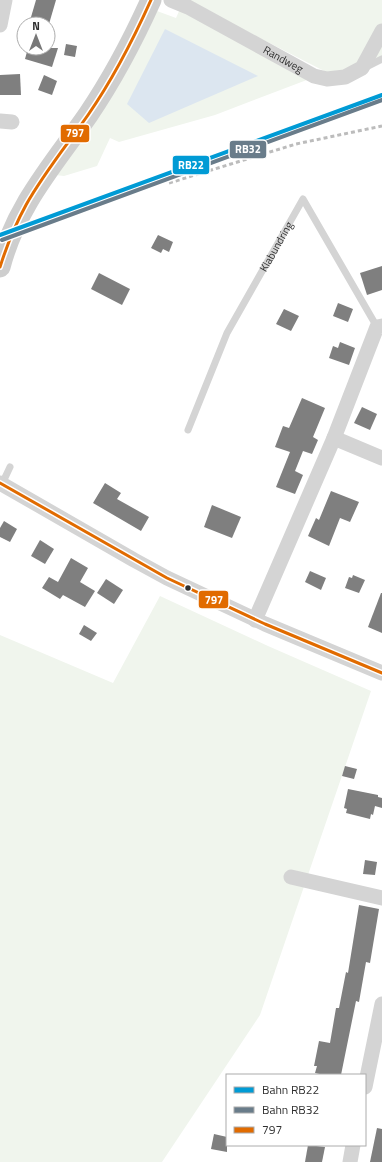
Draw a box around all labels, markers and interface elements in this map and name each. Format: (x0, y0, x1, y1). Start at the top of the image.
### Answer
north arrow (16, 16, 56, 56)
text: N (32, 18, 40, 34)
street label: Randweg (260, 42, 307, 77)
line badge: 797 (60, 124, 90, 143)
text: 797 (66, 125, 84, 141)
line badge: RB32 (229, 140, 267, 159)
text: RB32 (235, 141, 261, 157)
line badge: RB22 (172, 155, 210, 175)
text: RB22 (178, 157, 204, 173)
street label: Klabundring (255, 218, 297, 275)
unlabelled marker (183, 583, 193, 593)
line badge: 797 (198, 590, 229, 609)
text: 797 (205, 592, 223, 608)
legend (226, 1074, 366, 1146)
text: Bahn RB22 (262, 1080, 319, 1099)
text: Bahn RB32 (262, 1100, 319, 1119)
text: 797 (262, 1120, 282, 1139)

